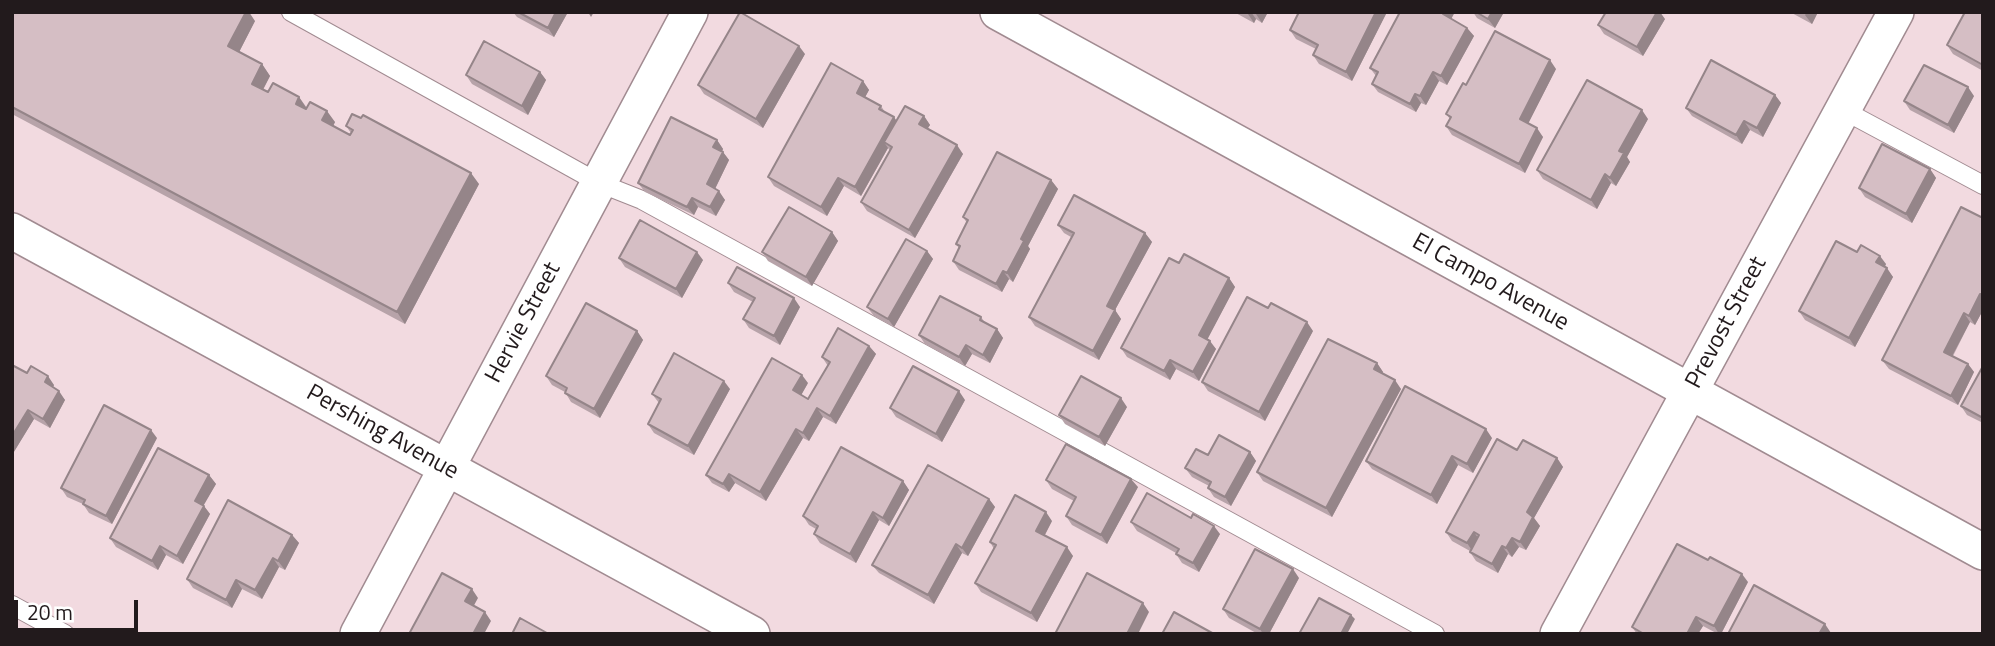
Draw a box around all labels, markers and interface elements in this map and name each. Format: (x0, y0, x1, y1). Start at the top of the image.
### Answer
street label: El Campo Avenue (1407, 228, 1573, 338)
street label: Prevost Street (1680, 252, 1774, 394)
street label: Hervie Street (480, 258, 568, 388)
street label: Pershing Avenue (301, 379, 463, 487)
scale bar (18, 586, 142, 630)
text: 20 m (27, 596, 73, 628)

